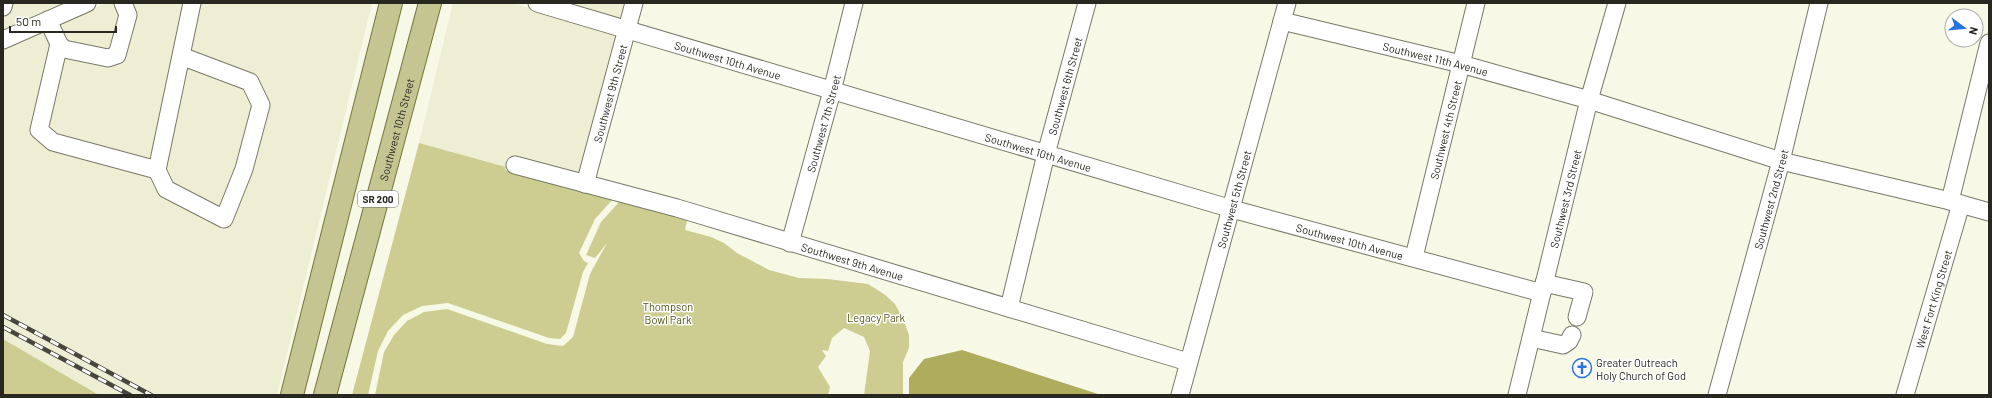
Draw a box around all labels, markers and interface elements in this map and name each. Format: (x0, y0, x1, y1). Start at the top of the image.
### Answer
scale bar (10, 8, 116, 34)
north arrow (1944, 8, 1984, 48)
text: 50 m (16, 14, 41, 28)
text: N (1967, 26, 1981, 36)
street label: Southwest 6th Street (1045, 35, 1084, 136)
street label: Southwest 10th Avenue (673, 38, 783, 82)
street label: Southwest 11th Avenue (1382, 39, 1490, 78)
street label: Southwest 9th Street (590, 43, 629, 144)
street label: Southwest 7th Street (803, 73, 842, 174)
street label: Southwest 10th Street (376, 77, 416, 182)
street label: Southwest 4th Street (1427, 79, 1463, 181)
street label: Southwest 10th Avenue (984, 130, 1093, 174)
street label: Southwest 3rd Street (1547, 148, 1583, 249)
street label: Southwest 2nd Street (1751, 148, 1790, 251)
street label: Southwest 5th Street (1214, 149, 1253, 250)
road number: SR 200 (358, 191, 398, 207)
street label: Southwest 10th Avenue (1295, 220, 1405, 262)
street label: Southwest 9th Avenue (800, 239, 905, 282)
street label: West Fort King Street (1913, 248, 1954, 350)
park label: Thompson Bowl Park (643, 300, 693, 326)
park label: Legacy Park (847, 311, 906, 324)
place label: Greater Outreach Holy Church of God (1596, 356, 1686, 382)
church icon: Greater Outreach Holy Church of God (1571, 357, 1593, 379)

